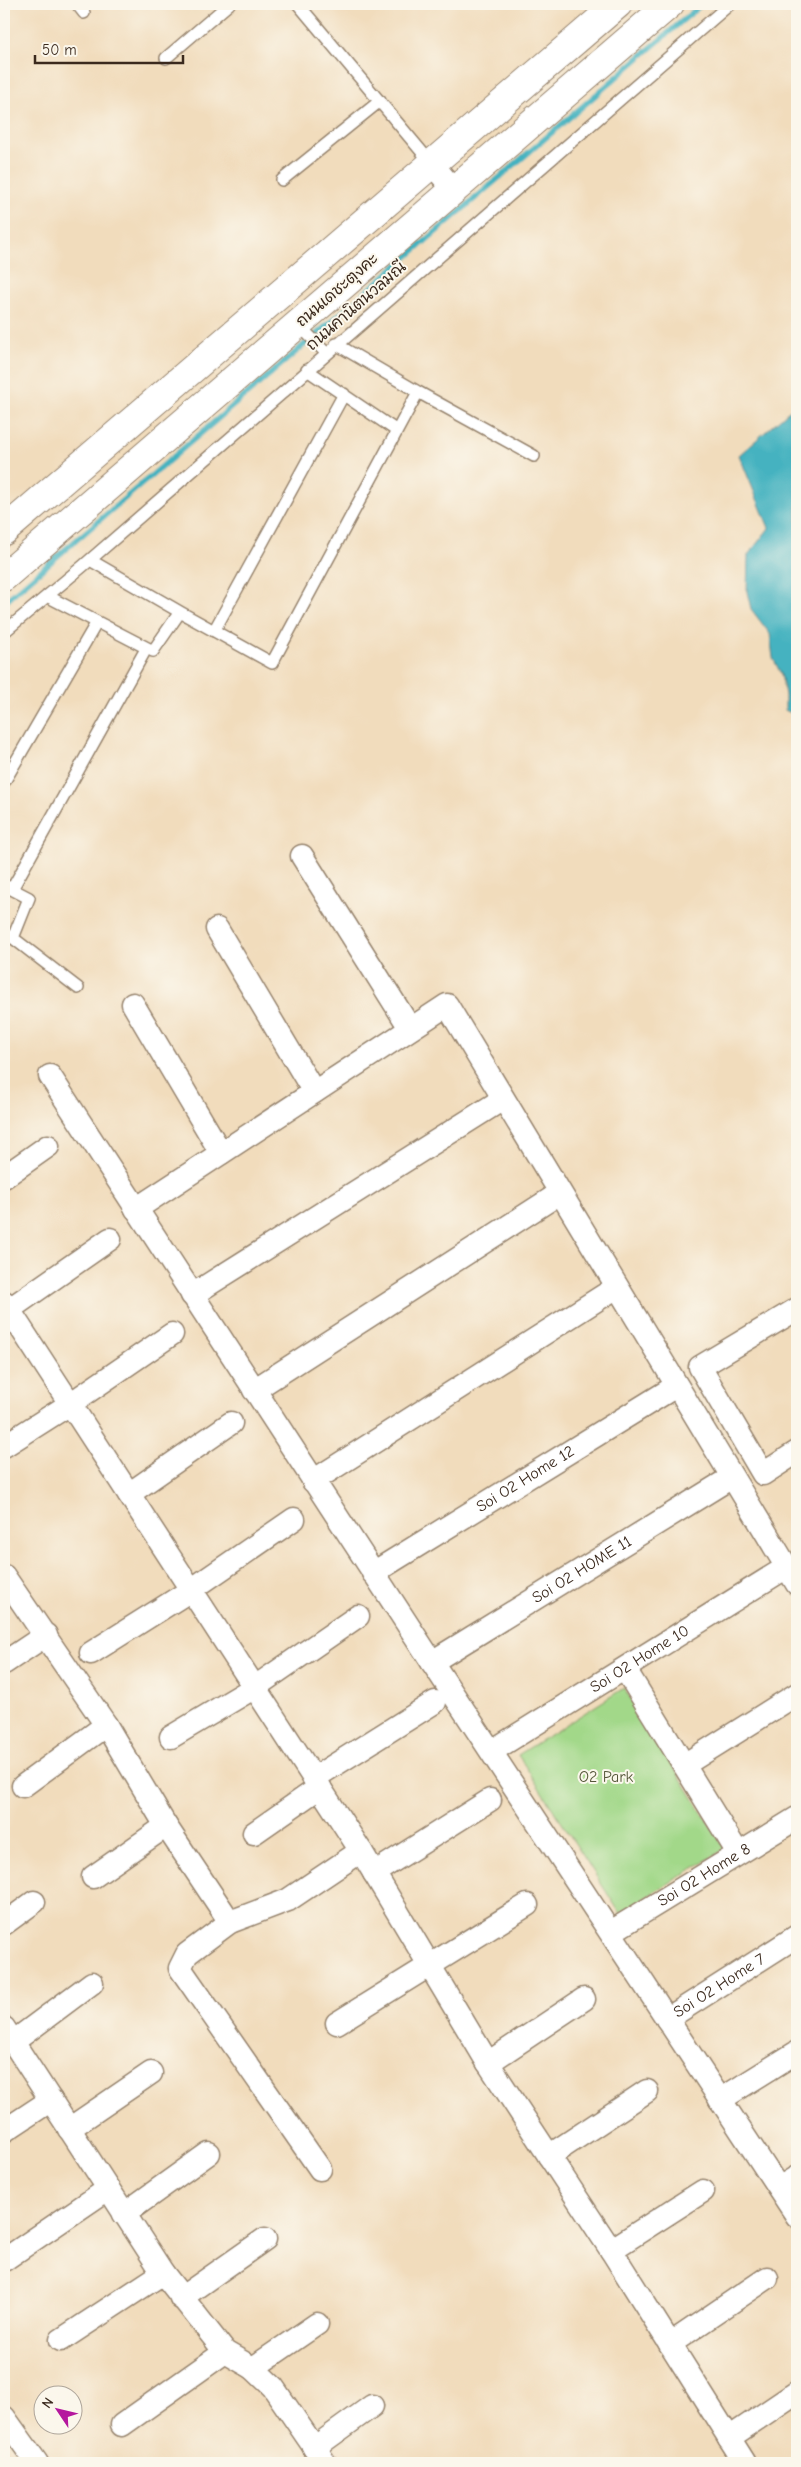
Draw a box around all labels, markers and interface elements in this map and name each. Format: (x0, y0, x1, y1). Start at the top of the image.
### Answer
scale bar (35, 32, 182, 64)
text: 50 m (42, 41, 77, 59)
street label: ถนนเดชะตุงคะ (292, 249, 384, 333)
street label: ถนนคานิตนวลมณี (301, 256, 409, 354)
street label: Soi O2 Home 12 (473, 1442, 578, 1516)
street label: Soi O2 HOME 11 (529, 1532, 635, 1607)
street label: Soi O2 Home 10 (587, 1621, 692, 1696)
park label: O2 Park (579, 1768, 634, 1786)
street label: Soi O2 Home 8 (654, 1840, 754, 1910)
street label: Soi O2 Home 7 (670, 1950, 769, 2021)
north arrow (32, 2384, 82, 2434)
text: N (38, 2394, 57, 2411)

